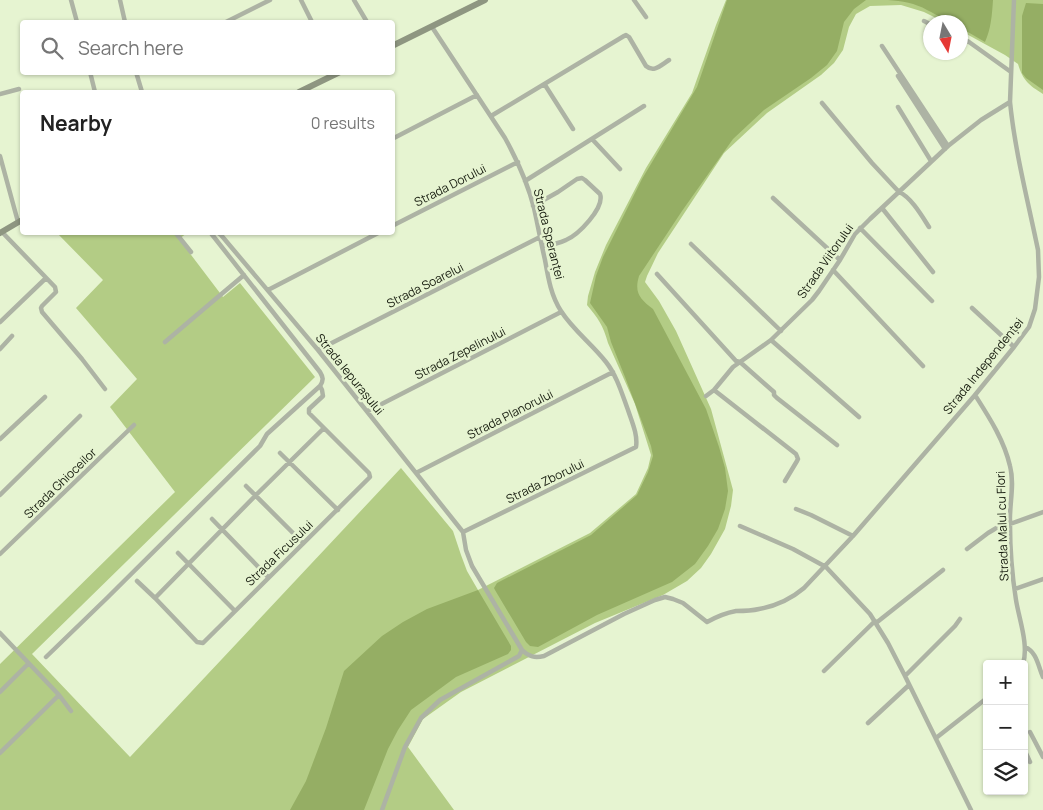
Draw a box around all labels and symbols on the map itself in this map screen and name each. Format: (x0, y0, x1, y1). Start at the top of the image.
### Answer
north arrow (923, 15, 968, 60)
street label: Strada Dorului (411, 160, 489, 210)
street label: Strada Speranței (530, 187, 568, 281)
street label: Strada Viitorului (793, 220, 857, 302)
street label: Strada Soarelui (384, 258, 466, 312)
street label: Strada Independenței (939, 314, 1027, 418)
street label: Strada Zepelinului (412, 323, 508, 383)
street label: Strada Iepurașului (312, 330, 388, 418)
street label: Strada Planorului (464, 385, 556, 443)
street label: Strada Ghioceilor (20, 443, 101, 522)
street label: Strada Zborului (503, 455, 587, 507)
street label: Strada Malul cu Flori (992, 471, 1012, 581)
street label: Strada Ficusului (241, 516, 317, 590)

